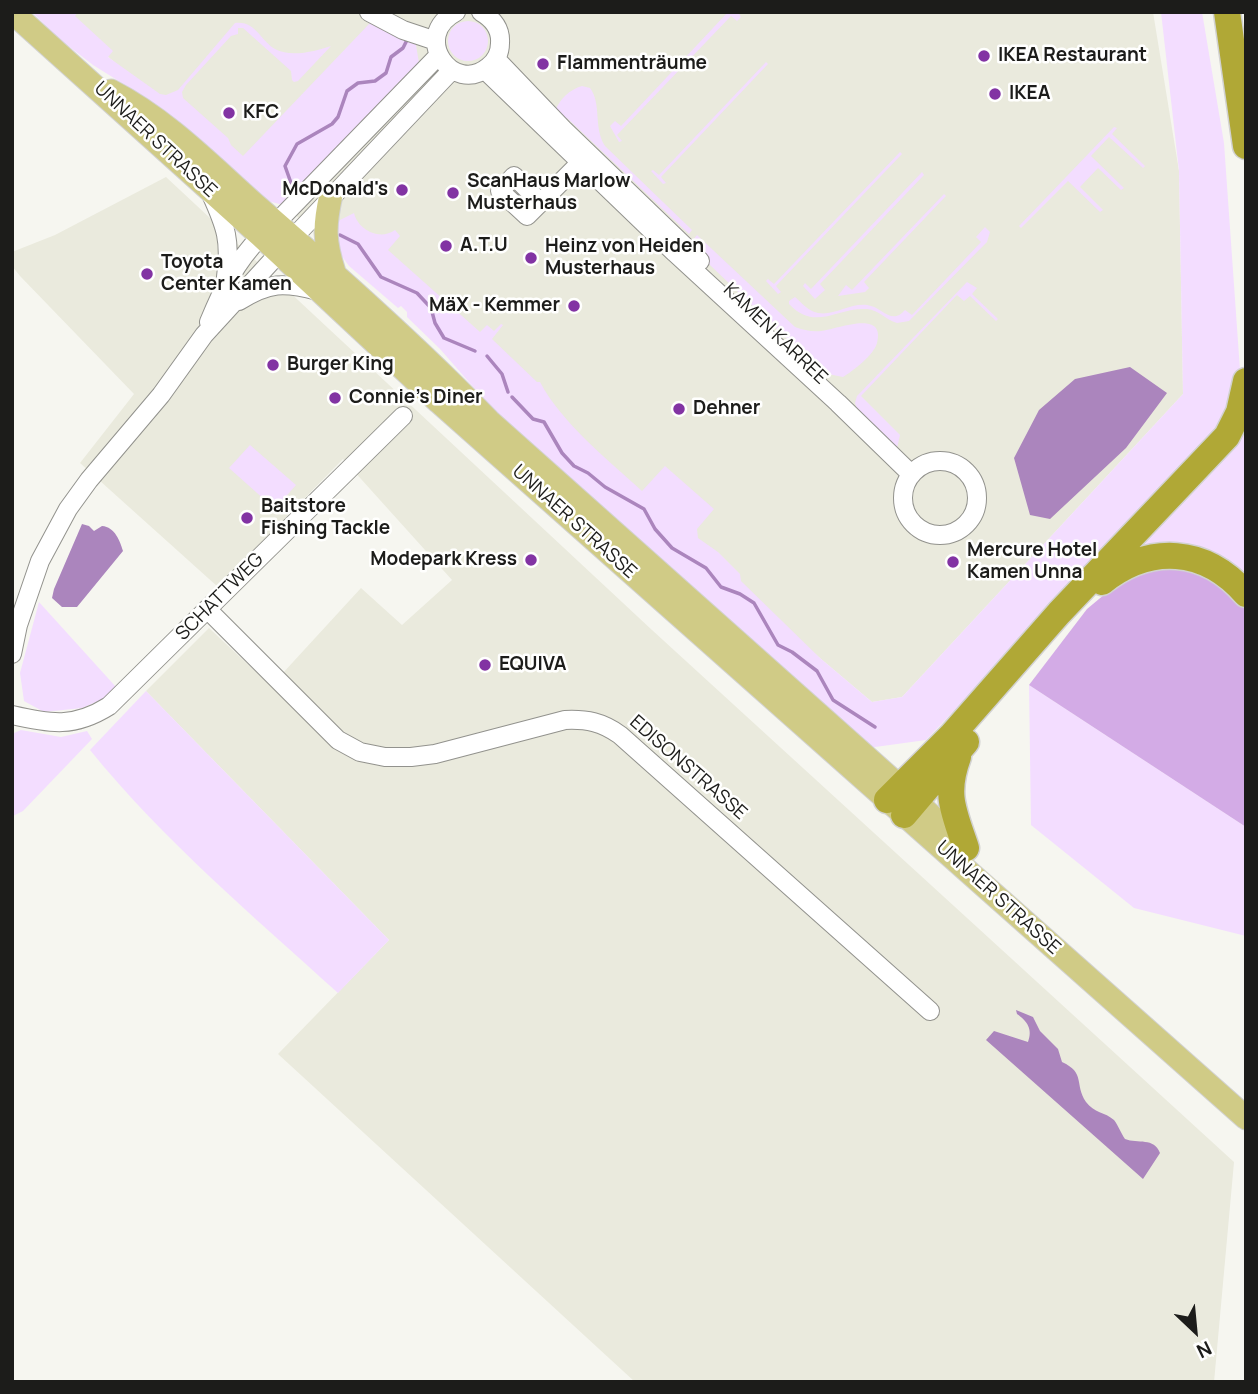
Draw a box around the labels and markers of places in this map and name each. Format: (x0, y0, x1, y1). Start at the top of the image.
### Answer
place label: IKEA Restaurant (998, 45, 1147, 67)
marker: IKEA Restaurant (976, 48, 992, 64)
place label: Flammenträume (557, 53, 707, 75)
marker: Flammenträume (535, 56, 551, 72)
place label: IKEA (1009, 83, 1050, 105)
marker: IKEA (987, 86, 1003, 102)
place label: KFC (243, 102, 279, 124)
marker: KFC (221, 105, 237, 121)
place label: ScanHaus Marlow Musterhaus (467, 171, 630, 215)
place label: McDonald's (282, 179, 388, 201)
marker: McDonald's (394, 182, 410, 198)
marker: ScanHaus Marlow Musterhaus (445, 185, 461, 201)
place label: A.T.U (460, 235, 508, 257)
place label: Heinz von Heiden Musterhaus (545, 236, 704, 280)
marker: A.T.U (438, 238, 454, 254)
marker: Heinz von Heiden Musterhaus (523, 250, 539, 266)
place label: Toyota Center Kamen (161, 252, 292, 296)
marker: Toyota Center Kamen (139, 266, 155, 282)
place label: MäX - Kemmer (429, 295, 560, 317)
marker: MäX - Kemmer (566, 298, 582, 314)
place label: Burger King (287, 354, 394, 376)
marker: Burger King (265, 357, 281, 373)
place label: Connie’s Diner (349, 387, 483, 409)
marker: Connie’s Diner (327, 390, 343, 406)
place label: Dehner (693, 398, 760, 420)
marker: Dehner (671, 401, 687, 417)
place label: Baitstore Fishing Tackle (261, 496, 390, 540)
marker: Baitstore Fishing Tackle (239, 510, 255, 526)
place label: Mercure Hotel Kamen Unna (967, 540, 1097, 584)
place label: Modepark Kress (370, 549, 517, 571)
marker: Modepark Kress (523, 552, 539, 568)
marker: Mercure Hotel Kamen Unna (945, 554, 961, 570)
place label: EQUIVA (499, 654, 566, 676)
marker: EQUIVA (477, 657, 493, 673)

